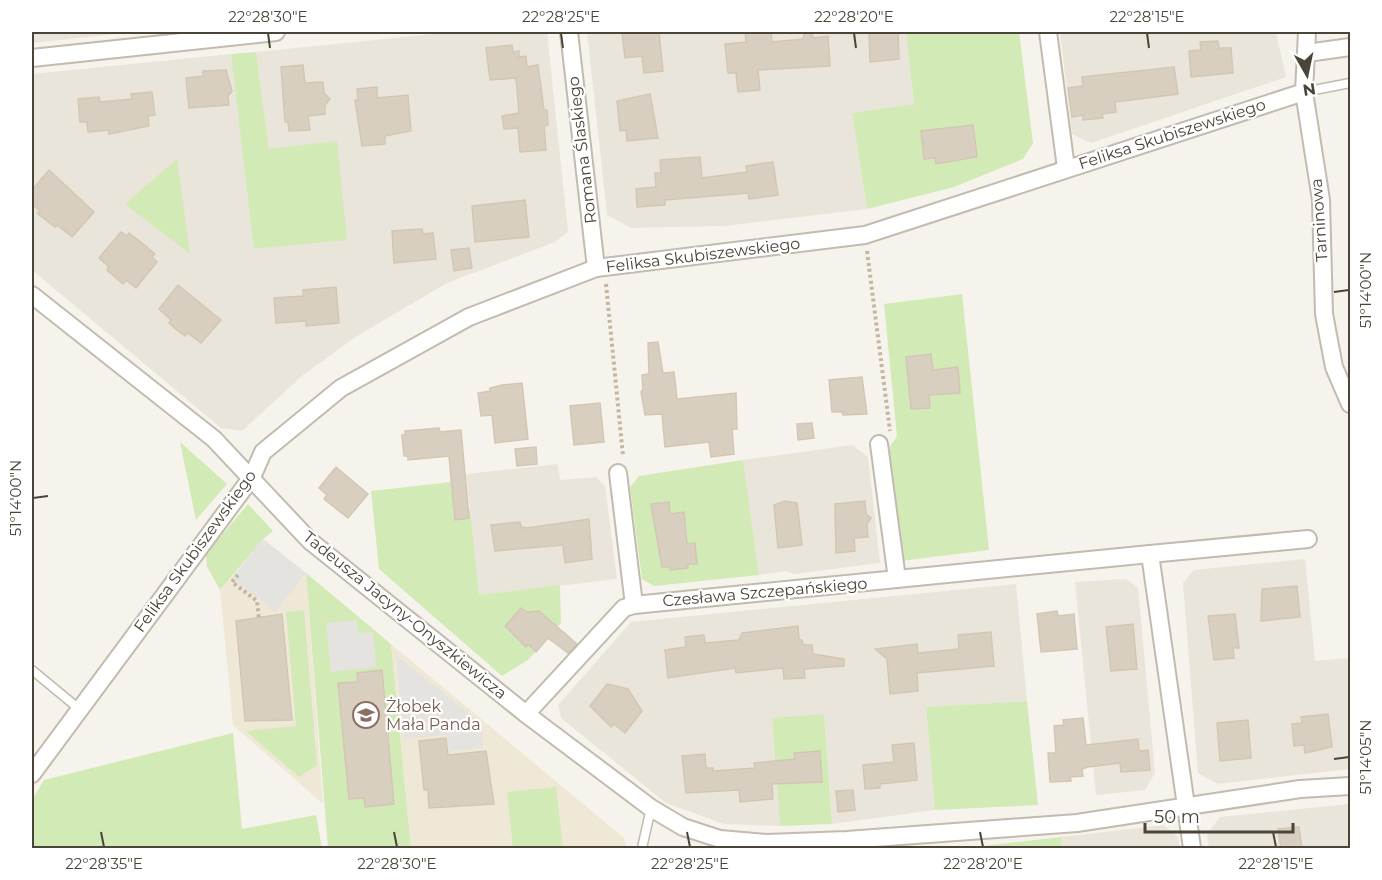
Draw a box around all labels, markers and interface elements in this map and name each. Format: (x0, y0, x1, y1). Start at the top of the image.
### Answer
text: 22°28'30"E (228, 7, 308, 26)
text: 22°28'25"E (522, 7, 600, 26)
text: 22°28'20"E (814, 7, 894, 26)
text: 22°28'15"E (1109, 7, 1185, 26)
north arrow (1277, 45, 1337, 105)
street label: Romana Ślaskiego (564, 75, 600, 225)
text: N (1301, 79, 1317, 100)
street label: Feliksa Skubiszewskiego (1076, 95, 1268, 173)
street label: Tarninowa (1307, 178, 1331, 262)
street label: Feliksa Skubiszewskiego (605, 234, 801, 276)
text: 51°14'00"N (1356, 252, 1375, 328)
text: 51°14'00"N (6, 460, 25, 536)
street label: Feliksa Skubiszewskiego (130, 466, 260, 636)
street label: Tadeusza Jacyny-Onyszkiewicza (300, 527, 510, 703)
street label: Czesława Szczepańskiego (662, 574, 868, 610)
place label: Żłobek Mała Panda (386, 697, 481, 734)
school or university icon: Żłobek Mała Panda (351, 700, 381, 730)
text: 51°14'05"N (1356, 719, 1375, 795)
scale bar (1145, 796, 1294, 834)
text: 50 m (1154, 806, 1200, 828)
text: 22°28'35"E (65, 854, 143, 873)
text: 22°28'30"E (357, 854, 437, 873)
text: 22°28'25"E (651, 854, 729, 873)
text: 22°28'20"E (943, 854, 1023, 873)
text: 22°28'15"E (1238, 854, 1314, 873)

